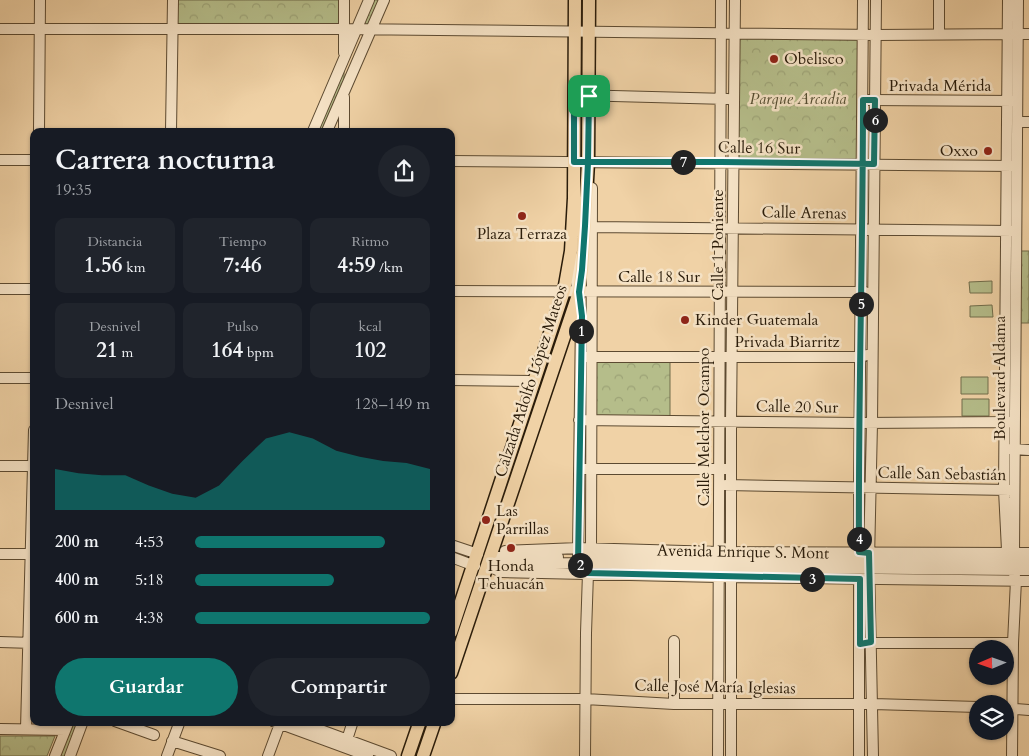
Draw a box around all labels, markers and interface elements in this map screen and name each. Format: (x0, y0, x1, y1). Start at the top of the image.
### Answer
place label: Obelisco (784, 48, 844, 70)
marker: Obelisco (768, 53, 780, 65)
pin (568, 75, 610, 117)
street label: Privada Mérida (889, 75, 991, 97)
icon: arrive (575, 82, 603, 110)
park label: Parque Arcadia (750, 88, 846, 110)
pin: 6 (862, 108, 888, 132)
text: 6 (872, 111, 879, 130)
street label: Calle 16 Sur (718, 136, 800, 160)
place label: Oxxo (940, 140, 978, 162)
text: Carrera nocturna (55, 141, 275, 179)
button: share (378, 145, 430, 197)
marker: Oxxo (982, 145, 994, 157)
pin: 7 (670, 150, 696, 174)
text: 7 (680, 153, 687, 172)
text: 19:35 (55, 179, 92, 201)
street label: Calle 1 Poniente (707, 189, 729, 301)
street label: Calle Arenas (761, 201, 847, 225)
marker: Plaza Terraza (516, 210, 528, 222)
place label: Plaza Terraza (477, 223, 567, 245)
text: Distancia (87, 232, 142, 251)
text: Tiempo (219, 232, 266, 251)
text: Ritmo (351, 232, 389, 251)
text: 1.56 (84, 251, 122, 280)
text: 7:46 (223, 251, 262, 280)
text: 4:59 (337, 251, 376, 280)
text: km (122, 258, 146, 277)
text: /km (376, 258, 403, 277)
street label: Calle 18 Sur (618, 266, 700, 288)
street label: Calzada Adolfo López Mateos (489, 282, 573, 480)
pin: 5 (848, 292, 874, 316)
text: 5 (858, 295, 865, 314)
place label: Kinder Guatemala (695, 309, 819, 331)
marker: Kinder Guatemala (679, 314, 691, 326)
street label: Boulevard Aldama (989, 316, 1011, 440)
text: Desnivel (89, 317, 140, 336)
text: Pulso (227, 317, 258, 336)
text: kcal (358, 317, 382, 336)
pin: 1 (568, 318, 594, 344)
text: 1 (578, 322, 585, 341)
street label: Privada Biarritz (734, 331, 840, 353)
text: 21 (96, 336, 118, 365)
text: 164 (211, 336, 243, 365)
text: 102 (354, 336, 386, 365)
text: m (118, 343, 133, 362)
text: bpm (243, 343, 274, 362)
street label: Calle Melchor Ocampo (693, 347, 715, 506)
text: Desnivel (55, 393, 114, 415)
text: 128–149 m (354, 393, 430, 415)
street label: Calle 20 Sur (756, 395, 838, 419)
street label: Calle San Sebastián (877, 462, 1007, 486)
place label: Las Parrillas (496, 500, 549, 540)
marker: Las Parrillas (480, 514, 492, 526)
pin: 4 (846, 526, 872, 552)
text: 4 (856, 530, 863, 549)
text: 200 m (55, 531, 99, 553)
text: 4:53 (135, 531, 164, 553)
street label: Avenida Enrique S. Mont (657, 539, 829, 565)
marker: Honda Tehuacán (505, 542, 517, 554)
pin: 2 (568, 552, 592, 578)
place label: Honda Tehuacán (478, 555, 544, 595)
text: 2 (577, 556, 584, 575)
pin: 3 (800, 566, 824, 592)
text: 400 m (55, 569, 99, 591)
text: 5:18 (135, 569, 164, 591)
text: 3 (809, 570, 816, 589)
text: 600 m (55, 607, 99, 629)
text: 4:38 (135, 607, 164, 629)
north arrow (969, 640, 1014, 685)
map controls (969, 640, 1014, 740)
button: Guardar (55, 658, 238, 716)
button: Compartir (248, 658, 430, 716)
street label: Calle José María Iglesias (634, 675, 796, 699)
button: layers (969, 695, 1014, 740)

